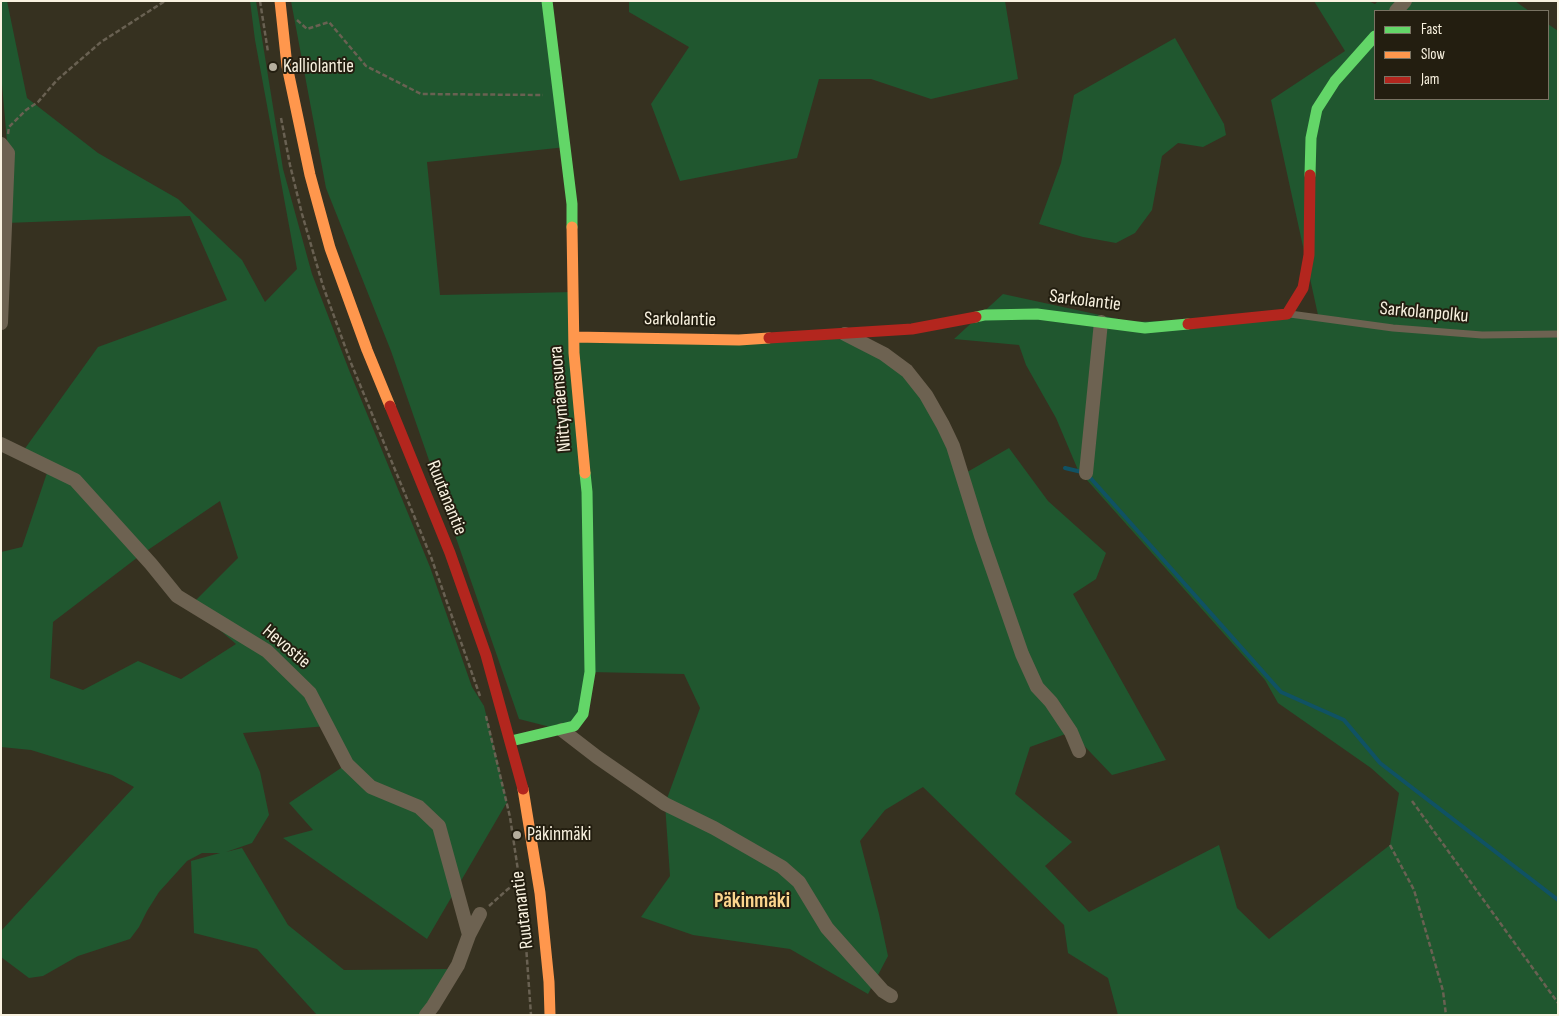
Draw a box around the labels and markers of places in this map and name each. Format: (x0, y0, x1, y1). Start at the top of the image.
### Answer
place label: Kalliolantie (283, 56, 354, 78)
marker: Kalliolantie (267, 61, 279, 73)
place label: Päkinmäki (527, 824, 591, 846)
marker: Päkinmäki (511, 829, 523, 841)

